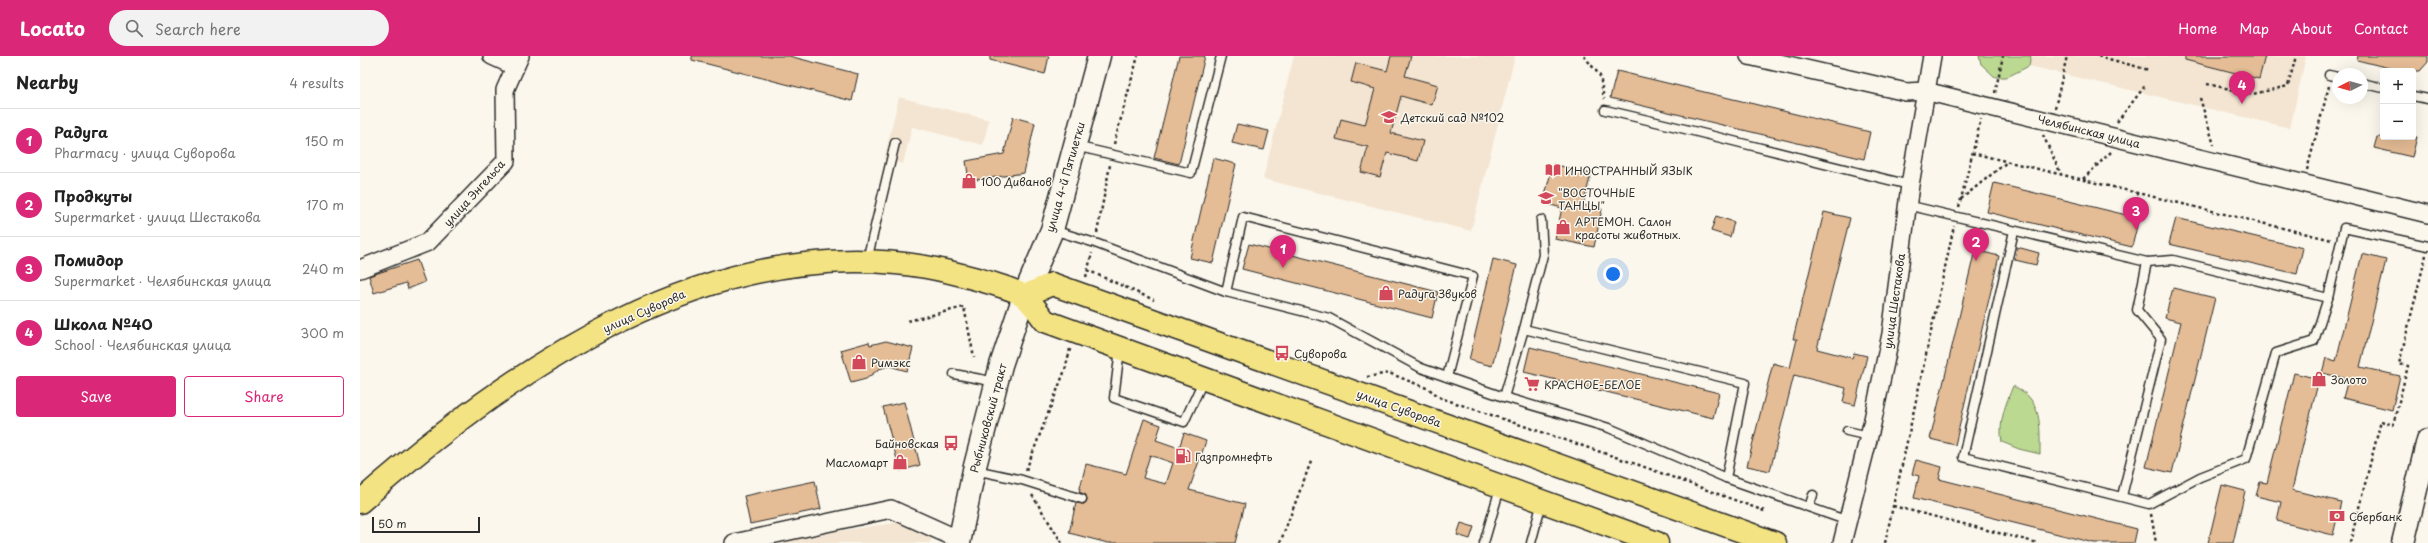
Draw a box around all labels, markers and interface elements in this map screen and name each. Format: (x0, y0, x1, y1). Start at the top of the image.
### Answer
search box (109, 10, 389, 46)
text: Locato (20, 14, 85, 42)
icon: search (123, 17, 145, 39)
text: Search here (155, 17, 241, 40)
text: Home (2178, 18, 2217, 39)
text: Map (2239, 18, 2269, 39)
text: About (2291, 18, 2332, 39)
text: Contact (2354, 18, 2408, 39)
north arrow (2332, 68, 2368, 104)
map controls (2380, 68, 2416, 140)
button: + (2380, 68, 2416, 104)
text: Nearby (16, 69, 78, 95)
pin: 4 (2229, 71, 2255, 104)
text: 4 results (290, 73, 344, 92)
button: − (2380, 104, 2416, 140)
school or university icon: Детский сад №102 (1380, 108, 1398, 126)
place label: Детский сад №102 (1400, 109, 1504, 126)
street label: Челябинская улица (2036, 110, 2142, 152)
text: Радуга (54, 120, 108, 143)
street label: улица 4-й Пятилетки (1041, 120, 1089, 234)
text: 1 (26, 131, 32, 150)
text: 150 m (305, 131, 344, 150)
text: Pharmacy · улица Суворова (54, 143, 236, 162)
street label: улица Энгельса (439, 156, 509, 230)
library icon: ИНОСТРАННЫЙ ЯЗЫК (1544, 161, 1562, 179)
place label: ИНОСТРАННЫЙ ЯЗЫК (1565, 162, 1693, 179)
shop icon: 100 Диванов (960, 172, 978, 190)
place label: 100 Диванов (981, 173, 1052, 190)
text: Продкуты (54, 184, 132, 207)
place label: "ВОСТОЧНЫЕ ТАНЦЫ" (1558, 184, 1635, 214)
school or university icon: "ВОСТОЧНЫЕ ТАНЦЫ" (1537, 189, 1555, 207)
text: 2 (24, 195, 34, 214)
text: 170 m (306, 195, 344, 214)
pin: 3 (2123, 197, 2149, 230)
text: Supermarket · улица Шестакова (54, 207, 261, 226)
place label: АРТЕМОН. Салон красоты животных. (1575, 213, 1681, 243)
shop icon: АРТЕМОН. Салон красоты животных. (1554, 218, 1572, 236)
pin: 2 (1963, 228, 1989, 261)
pin: 1 (1270, 235, 1296, 268)
text: Помидор (54, 248, 123, 271)
street label: улица Шестакова (1879, 252, 1909, 350)
text: 3 (25, 259, 33, 278)
text: 240 m (302, 259, 344, 278)
your location (1603, 264, 1623, 284)
text: Supermarket · Челябинская улица (54, 271, 271, 290)
shop icon: Радуга Звуков (1377, 284, 1395, 302)
street label: улица Суворова (600, 285, 688, 337)
place label: Радуга Звуков (1398, 285, 1477, 302)
text: Школа №40 (54, 312, 153, 335)
text: 4 (25, 323, 33, 342)
text: 300 m (300, 323, 344, 342)
text: School · Челябинская улица (54, 335, 231, 354)
bus stop icon: Суворова (1273, 344, 1291, 362)
place label: Суворова (1294, 345, 1347, 362)
shop icon: Римэкс (850, 353, 868, 371)
place label: Римэкс (871, 354, 911, 371)
street label: Рыбниковский тракт (965, 361, 1011, 475)
shop icon: Золото (2310, 370, 2328, 388)
place label: Золото (2331, 371, 2367, 388)
supermarket icon: КРАСНОЕ-БЕЛОЕ (1523, 375, 1541, 393)
button: Save (16, 376, 176, 417)
button: Share (184, 376, 344, 417)
place label: КРАСНОЕ-БЕЛОЕ (1544, 376, 1641, 393)
street label: улица Суворова (1354, 385, 1444, 431)
bus stop icon: Байновская (942, 434, 960, 452)
place label: Байновская (875, 435, 939, 452)
fuel station icon: Газпромнефть (1174, 447, 1192, 465)
place label: Газпромнефть (1195, 448, 1272, 465)
shop icon: Масломарт (891, 453, 909, 471)
place label: Масломарт (826, 454, 889, 471)
bank icon: Сбербанк (2328, 507, 2346, 525)
place label: Сбербанк (2349, 508, 2403, 525)
scale bar (372, 515, 480, 534)
text: 50 m (378, 515, 407, 532)

